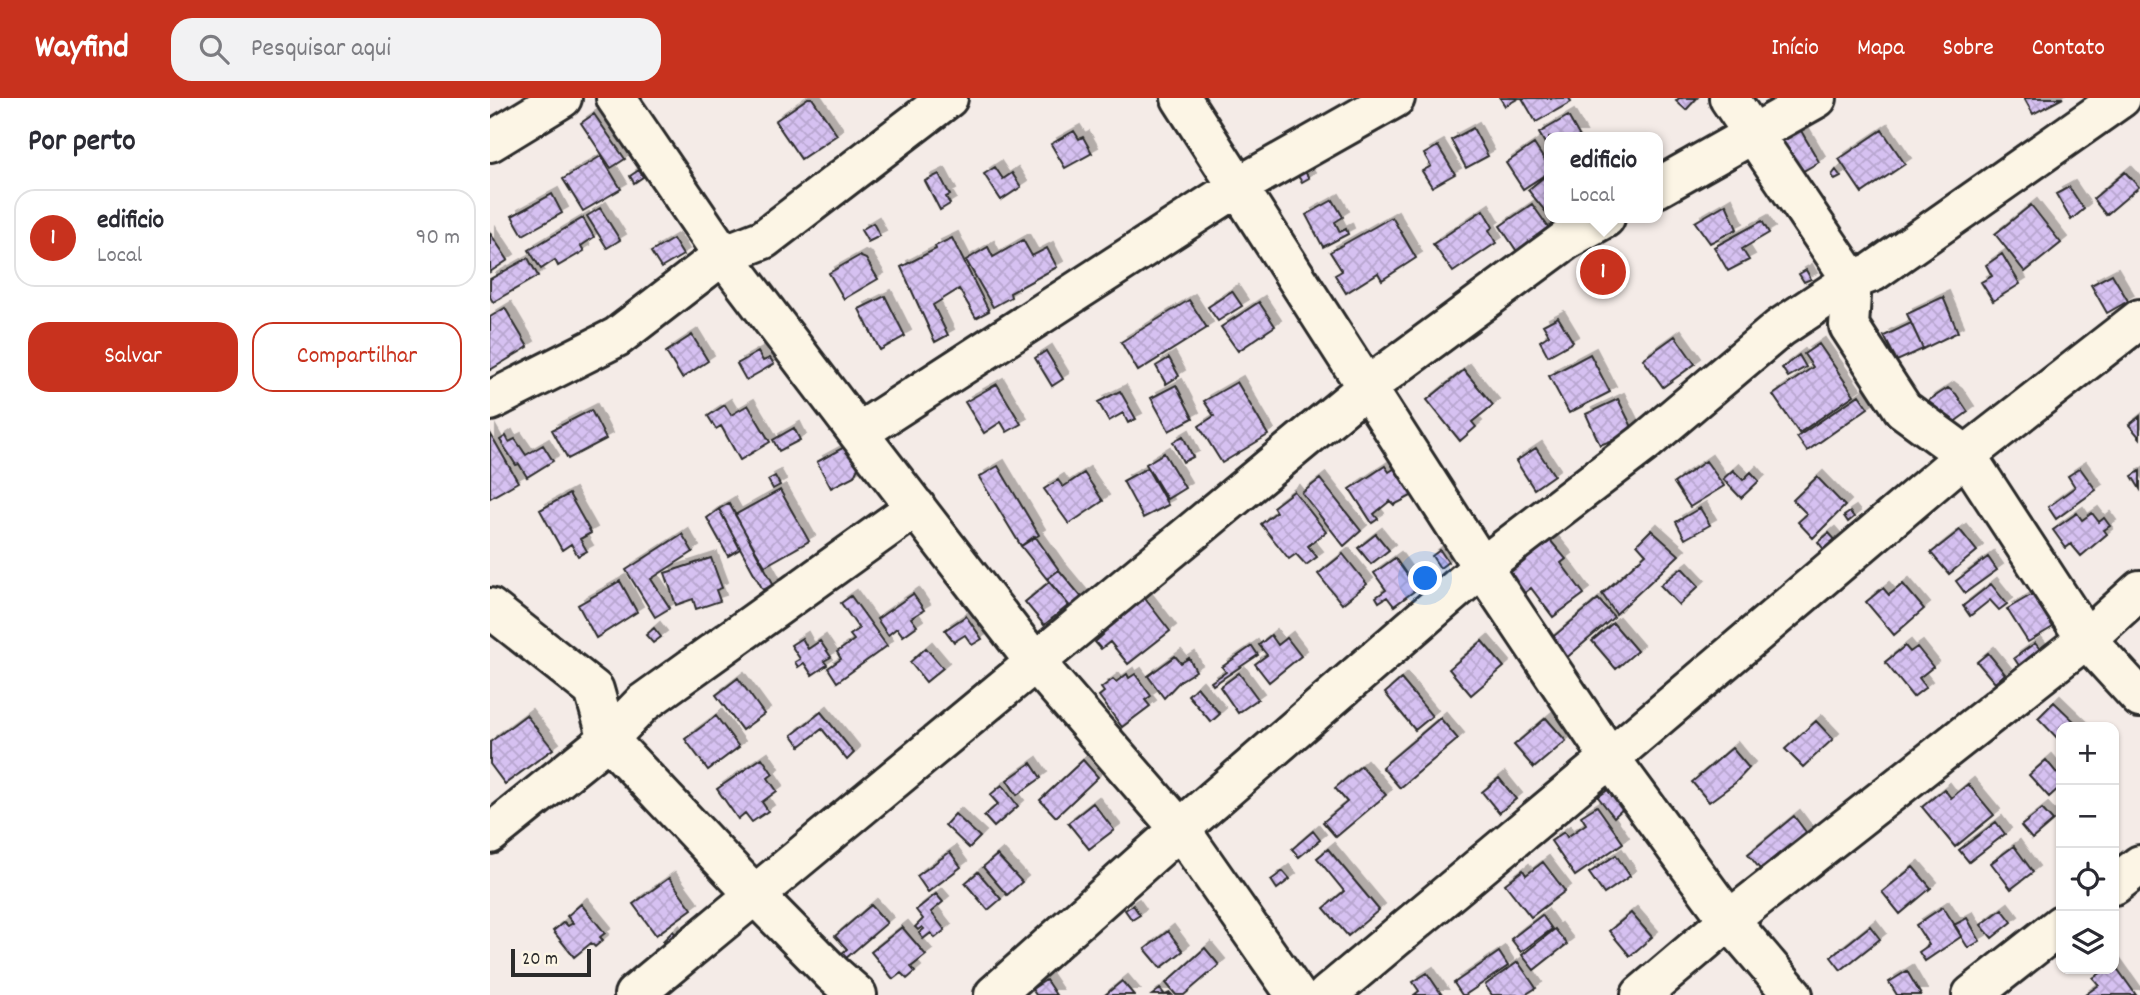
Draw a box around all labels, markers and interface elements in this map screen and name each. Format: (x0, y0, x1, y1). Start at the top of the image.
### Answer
search box (171, 18, 661, 81)
text: Wayfind (35, 26, 129, 73)
icon: search (195, 30, 233, 68)
text: Pesquisar aqui (251, 31, 391, 68)
text: Início (1771, 32, 1819, 66)
text: Mapa (1857, 32, 1905, 66)
text: Sobre (1943, 32, 1994, 66)
text: Contato (2032, 32, 2105, 66)
text: Por perto (28, 122, 136, 165)
popup (1544, 132, 1663, 223)
text: edificio (1570, 143, 1637, 180)
text: Local (1570, 180, 1615, 213)
text: edificio (97, 203, 164, 240)
text: 1 (50, 222, 56, 255)
text: 90 m (416, 222, 460, 255)
text: Local (97, 240, 142, 273)
pin: 1 (1580, 246, 1626, 298)
button: Salvar (28, 322, 238, 392)
button: Compartilhar (252, 322, 462, 392)
your location (1408, 561, 1442, 595)
map controls (2056, 722, 2119, 974)
button: + (2056, 722, 2119, 785)
button: − (2056, 785, 2119, 848)
button: locate (2056, 848, 2119, 911)
button: layers (2056, 911, 2119, 974)
scale bar (511, 946, 592, 978)
text: 20 m (522, 947, 558, 974)

